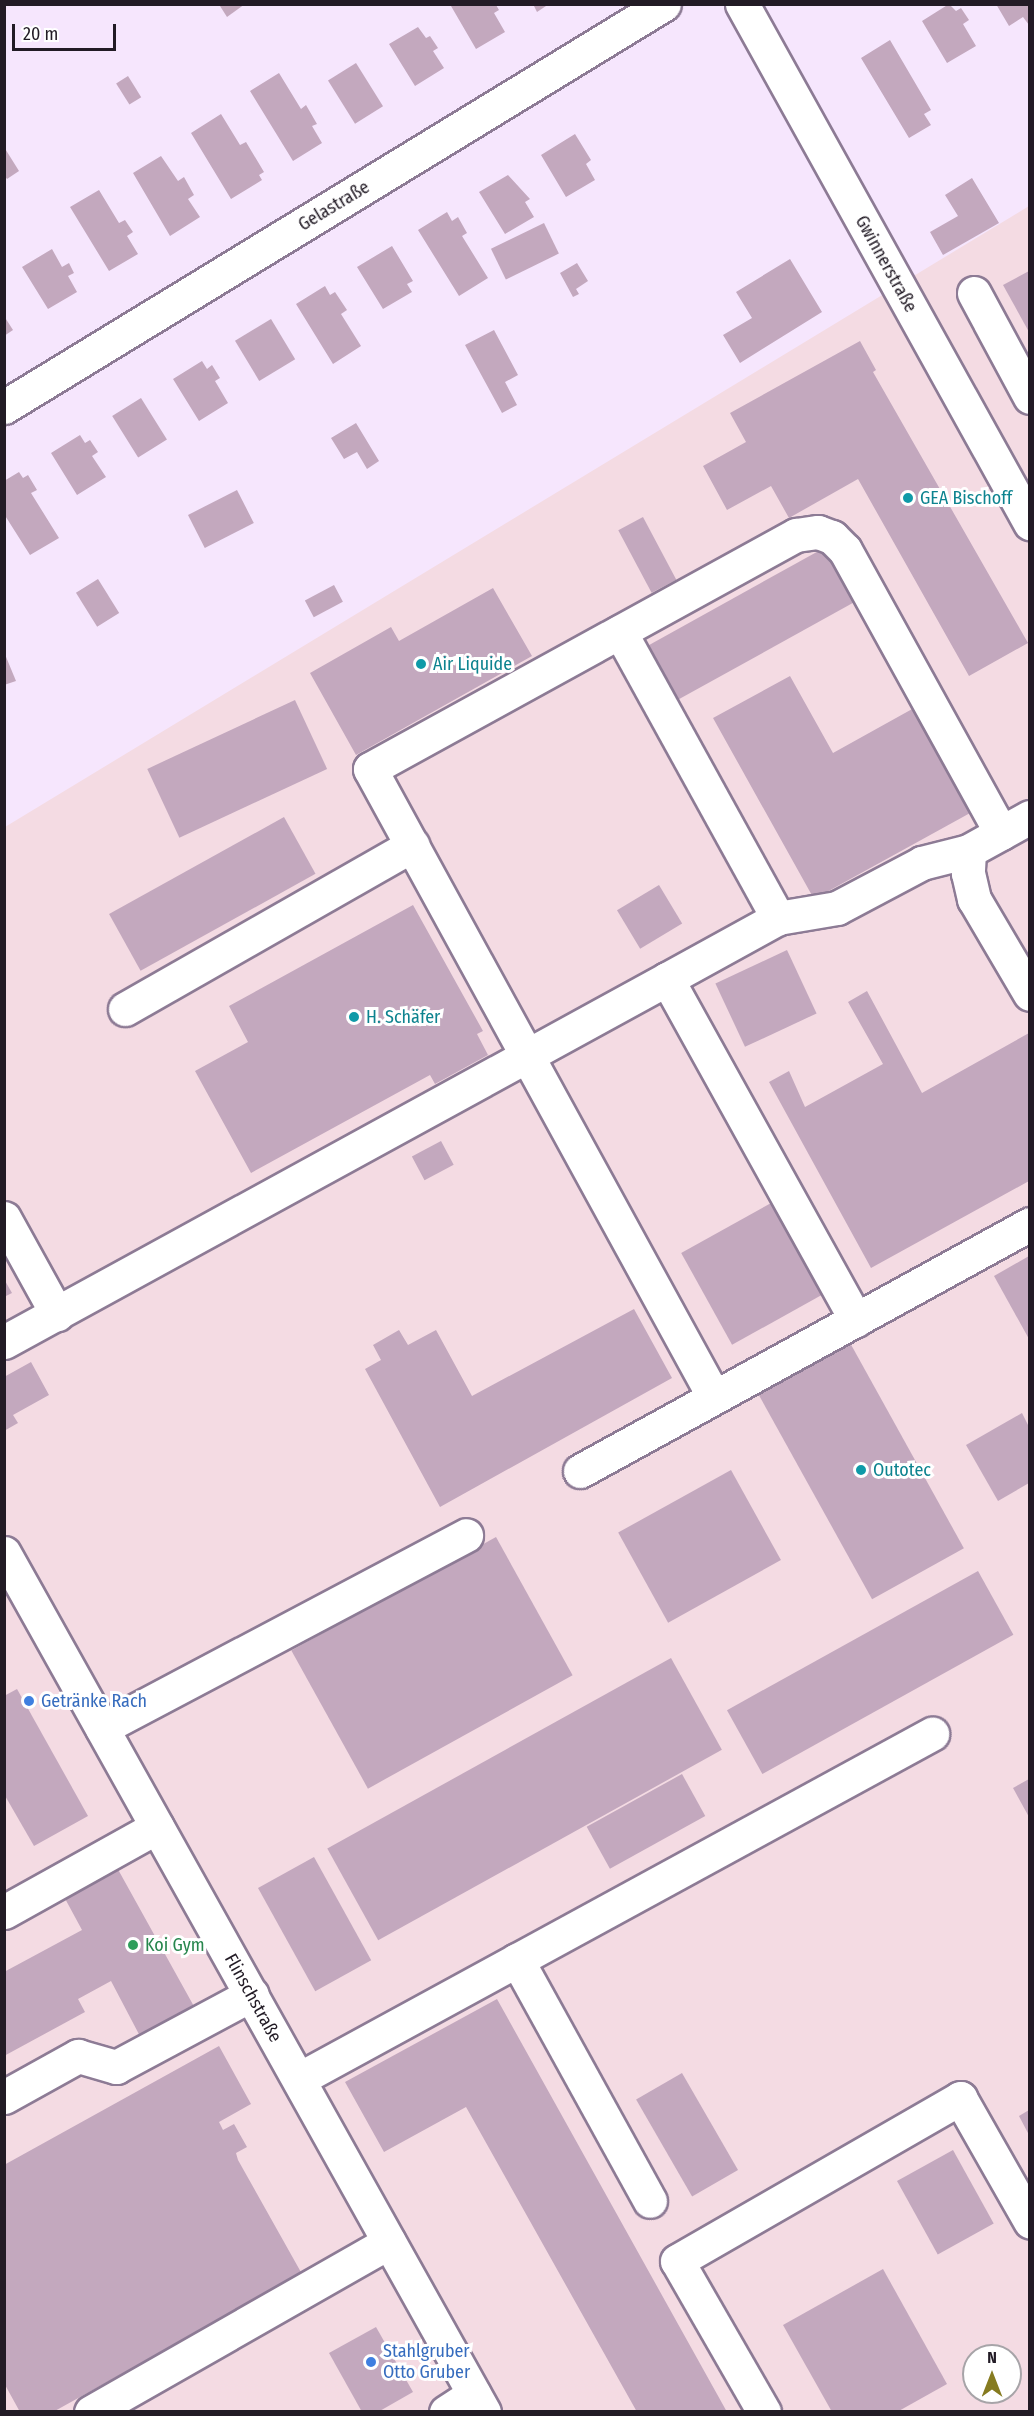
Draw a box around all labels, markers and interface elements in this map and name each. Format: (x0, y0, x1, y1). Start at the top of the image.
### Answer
scale bar (15, 12, 118, 50)
text: 20 m (23, 23, 58, 45)
street label: Gelastraße (294, 176, 374, 236)
street label: Gwinnerstraße (851, 212, 921, 316)
place label: GEA Bischoff (920, 487, 1012, 509)
marker: GEA Bischoff (901, 491, 915, 505)
place label: Air Liquide (433, 653, 512, 675)
marker: Air Liquide (414, 657, 428, 671)
place label: H. Schäfer (366, 1006, 440, 1028)
marker: H. Schäfer (347, 1010, 361, 1024)
place label: Outotec (873, 1459, 931, 1481)
marker: Outotec (854, 1463, 868, 1477)
place label: Getränke Rach (41, 1690, 147, 1712)
marker: Getränke Rach (22, 1694, 36, 1708)
place label: Koi Gym (145, 1934, 205, 1956)
marker: Koi Gym (126, 1938, 140, 1952)
street label: Flinschstraße (220, 1950, 286, 2046)
place label: Stahlgruber Otto Gruber (383, 2341, 470, 2384)
north arrow (962, 2344, 1022, 2404)
text: N (987, 2348, 997, 2367)
marker: Stahlgruber Otto Gruber (364, 2355, 378, 2369)

